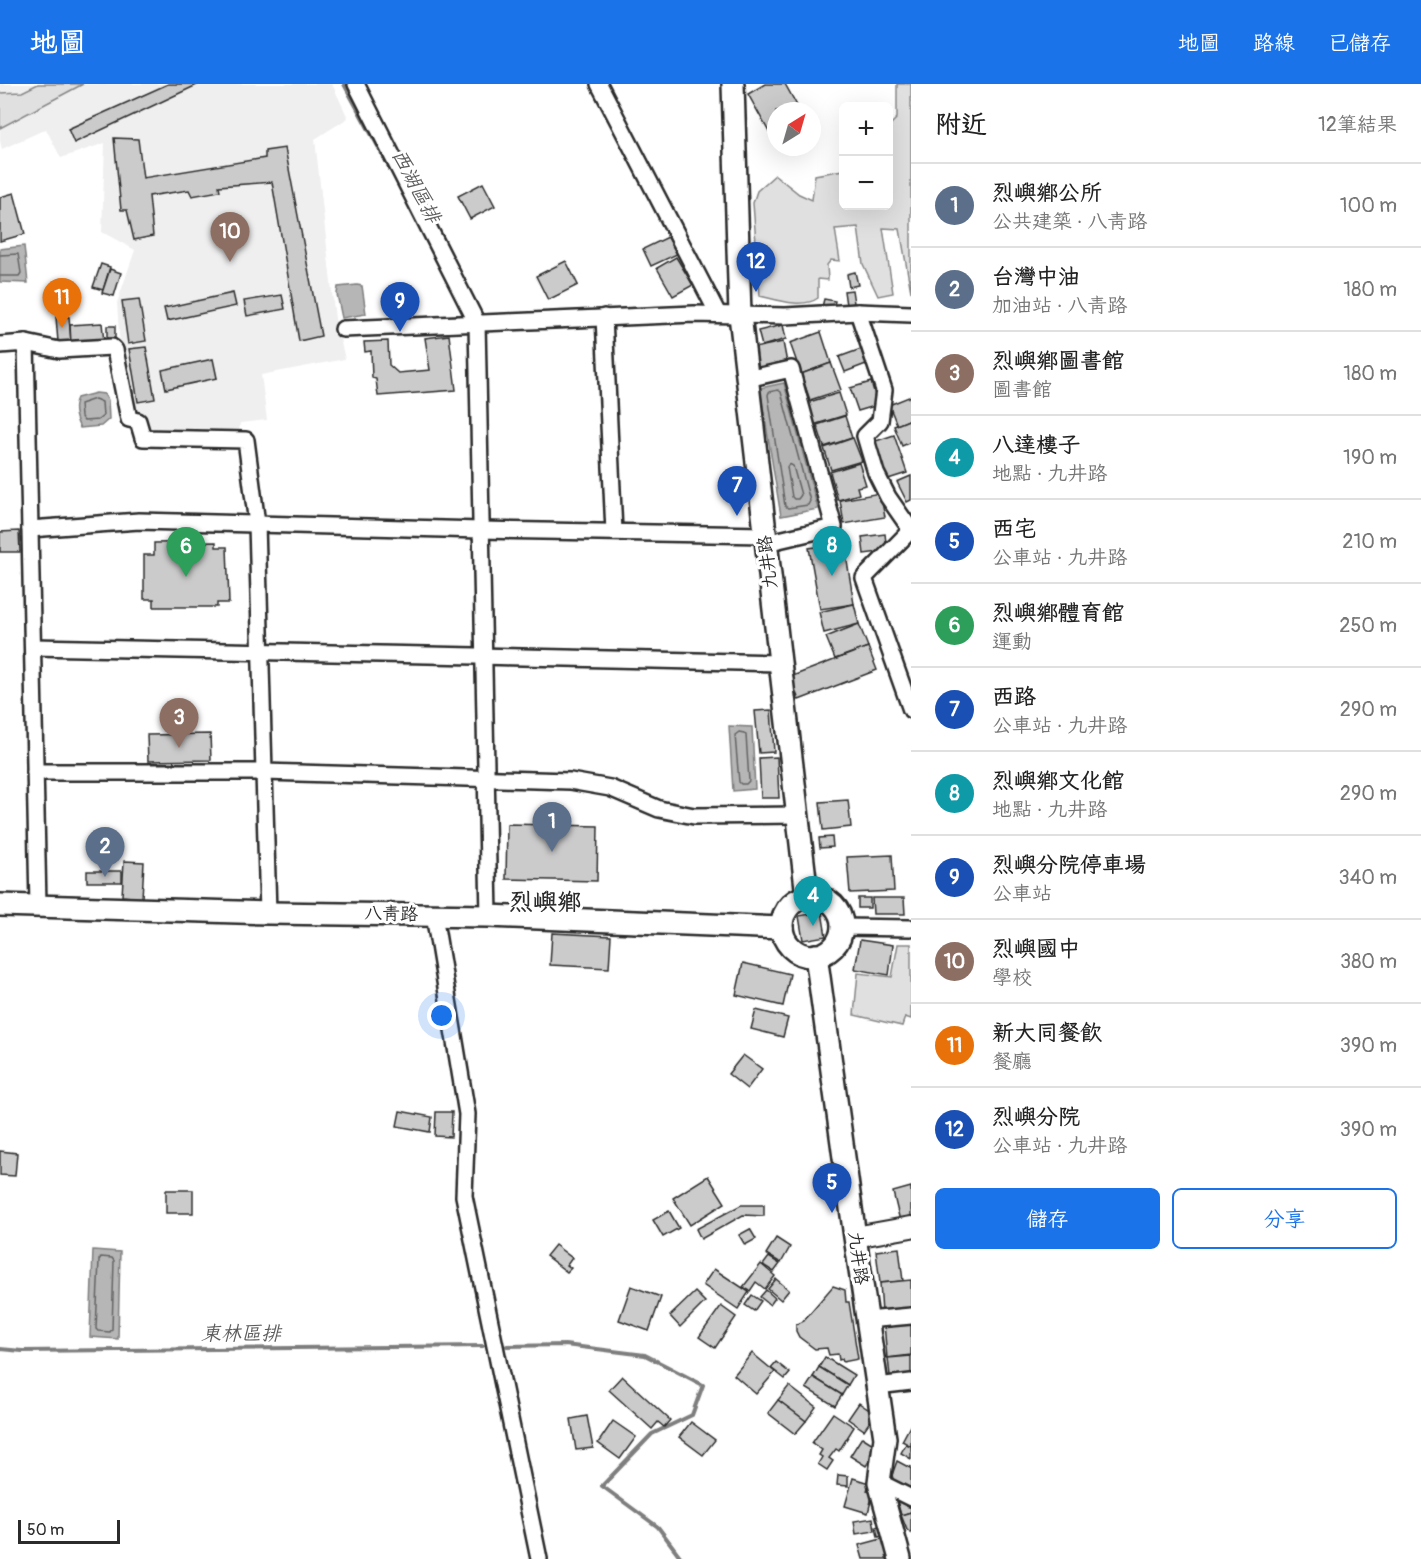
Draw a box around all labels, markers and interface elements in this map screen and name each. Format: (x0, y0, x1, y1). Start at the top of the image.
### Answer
text: 地圖 (30, 26, 86, 61)
text: 地圖 (1178, 30, 1220, 57)
text: 路線 (1253, 30, 1295, 57)
text: 已儲存 (1328, 30, 1391, 57)
north arrow (767, 102, 821, 156)
map controls (839, 102, 893, 210)
button: + (839, 102, 893, 156)
text: 附近 (935, 109, 987, 141)
text: 12筆結果 (1318, 112, 1397, 137)
water label: 西湖區排 (386, 145, 447, 229)
button: − (839, 156, 893, 210)
text: 烈嶼鄉公所 (992, 179, 1102, 207)
text: 1 (951, 193, 958, 218)
text: 100 m (1340, 193, 1397, 218)
text: 公共建築 · 八青路 (992, 209, 1147, 234)
pin: 10 (210, 212, 250, 262)
pin: 12 (736, 242, 776, 292)
text: 台灣中油 (992, 263, 1080, 291)
text: 2 (949, 277, 960, 302)
text: 180 m (1343, 277, 1397, 302)
pin: 11 (42, 278, 82, 328)
pin: 9 (380, 282, 420, 332)
text: 加油站 · 八青路 (992, 293, 1127, 318)
text: 烈嶼鄉圖書館 (992, 347, 1124, 375)
text: 3 (949, 361, 960, 386)
text: 180 m (1343, 361, 1397, 386)
text: 圖書館 (992, 377, 1052, 402)
text: 八達樓子 (992, 431, 1080, 459)
text: 4 (949, 445, 960, 470)
text: 190 m (1343, 445, 1397, 470)
text: 地點 · 九井路 (992, 461, 1107, 486)
pin: 7 (718, 466, 756, 516)
text: 西宅 (992, 515, 1036, 543)
pin: 8 (812, 526, 852, 576)
pin: 6 (166, 528, 206, 577)
text: 5 (949, 529, 960, 554)
text: 210 m (1342, 529, 1397, 554)
street label: 九井路 (753, 534, 783, 590)
text: 公車站 · 九井路 (992, 545, 1127, 570)
text: 烈嶼鄉體育館 (992, 599, 1124, 627)
text: 6 (949, 613, 960, 638)
text: 250 m (1339, 613, 1397, 638)
text: 運動 (992, 629, 1032, 654)
text: 西路 (992, 683, 1036, 711)
text: 7 (949, 697, 960, 722)
text: 290 m (1340, 697, 1397, 722)
pin: 3 (160, 698, 198, 748)
text: 公車站 · 九井路 (992, 713, 1127, 738)
text: 烈嶼鄉文化館 (992, 767, 1124, 795)
text: 8 (949, 781, 960, 806)
text: 290 m (1340, 781, 1397, 806)
text: 地點 · 九井路 (992, 797, 1107, 822)
pin: 1 (532, 802, 572, 852)
pin: 2 (86, 828, 124, 877)
text: 烈嶼分院停車場 (992, 851, 1146, 879)
text: 9 (949, 865, 960, 890)
text: 340 m (1338, 865, 1397, 890)
pin: 4 (794, 876, 832, 926)
text: 公車站 (992, 881, 1052, 906)
district label: 烈嶼鄉 (509, 888, 581, 917)
street label: 八青路 (364, 902, 418, 926)
text: 烈嶼國中 (992, 935, 1080, 963)
text: 10 (944, 949, 965, 974)
text: 380 m (1340, 949, 1397, 974)
text: 學校 (992, 965, 1032, 990)
your location (427, 1001, 456, 1030)
text: 新大同餐飲 (992, 1019, 1102, 1047)
text: 11 (947, 1033, 962, 1058)
text: 390 m (1340, 1033, 1397, 1058)
text: 餐廳 (992, 1049, 1032, 1074)
text: 烈嶼分院 (992, 1103, 1080, 1131)
text: 12 (945, 1117, 964, 1142)
text: 390 m (1340, 1117, 1397, 1142)
text: 公車站 · 九井路 (992, 1133, 1127, 1158)
pin: 5 (812, 1164, 852, 1213)
button: 儲存 (935, 1188, 1160, 1249)
button: 分享 (1172, 1188, 1397, 1249)
street label: 九井路 (843, 1230, 873, 1286)
water label: 東林區排 (201, 1321, 283, 1346)
scale bar (18, 1517, 120, 1544)
text: 50 m (27, 1520, 64, 1540)

